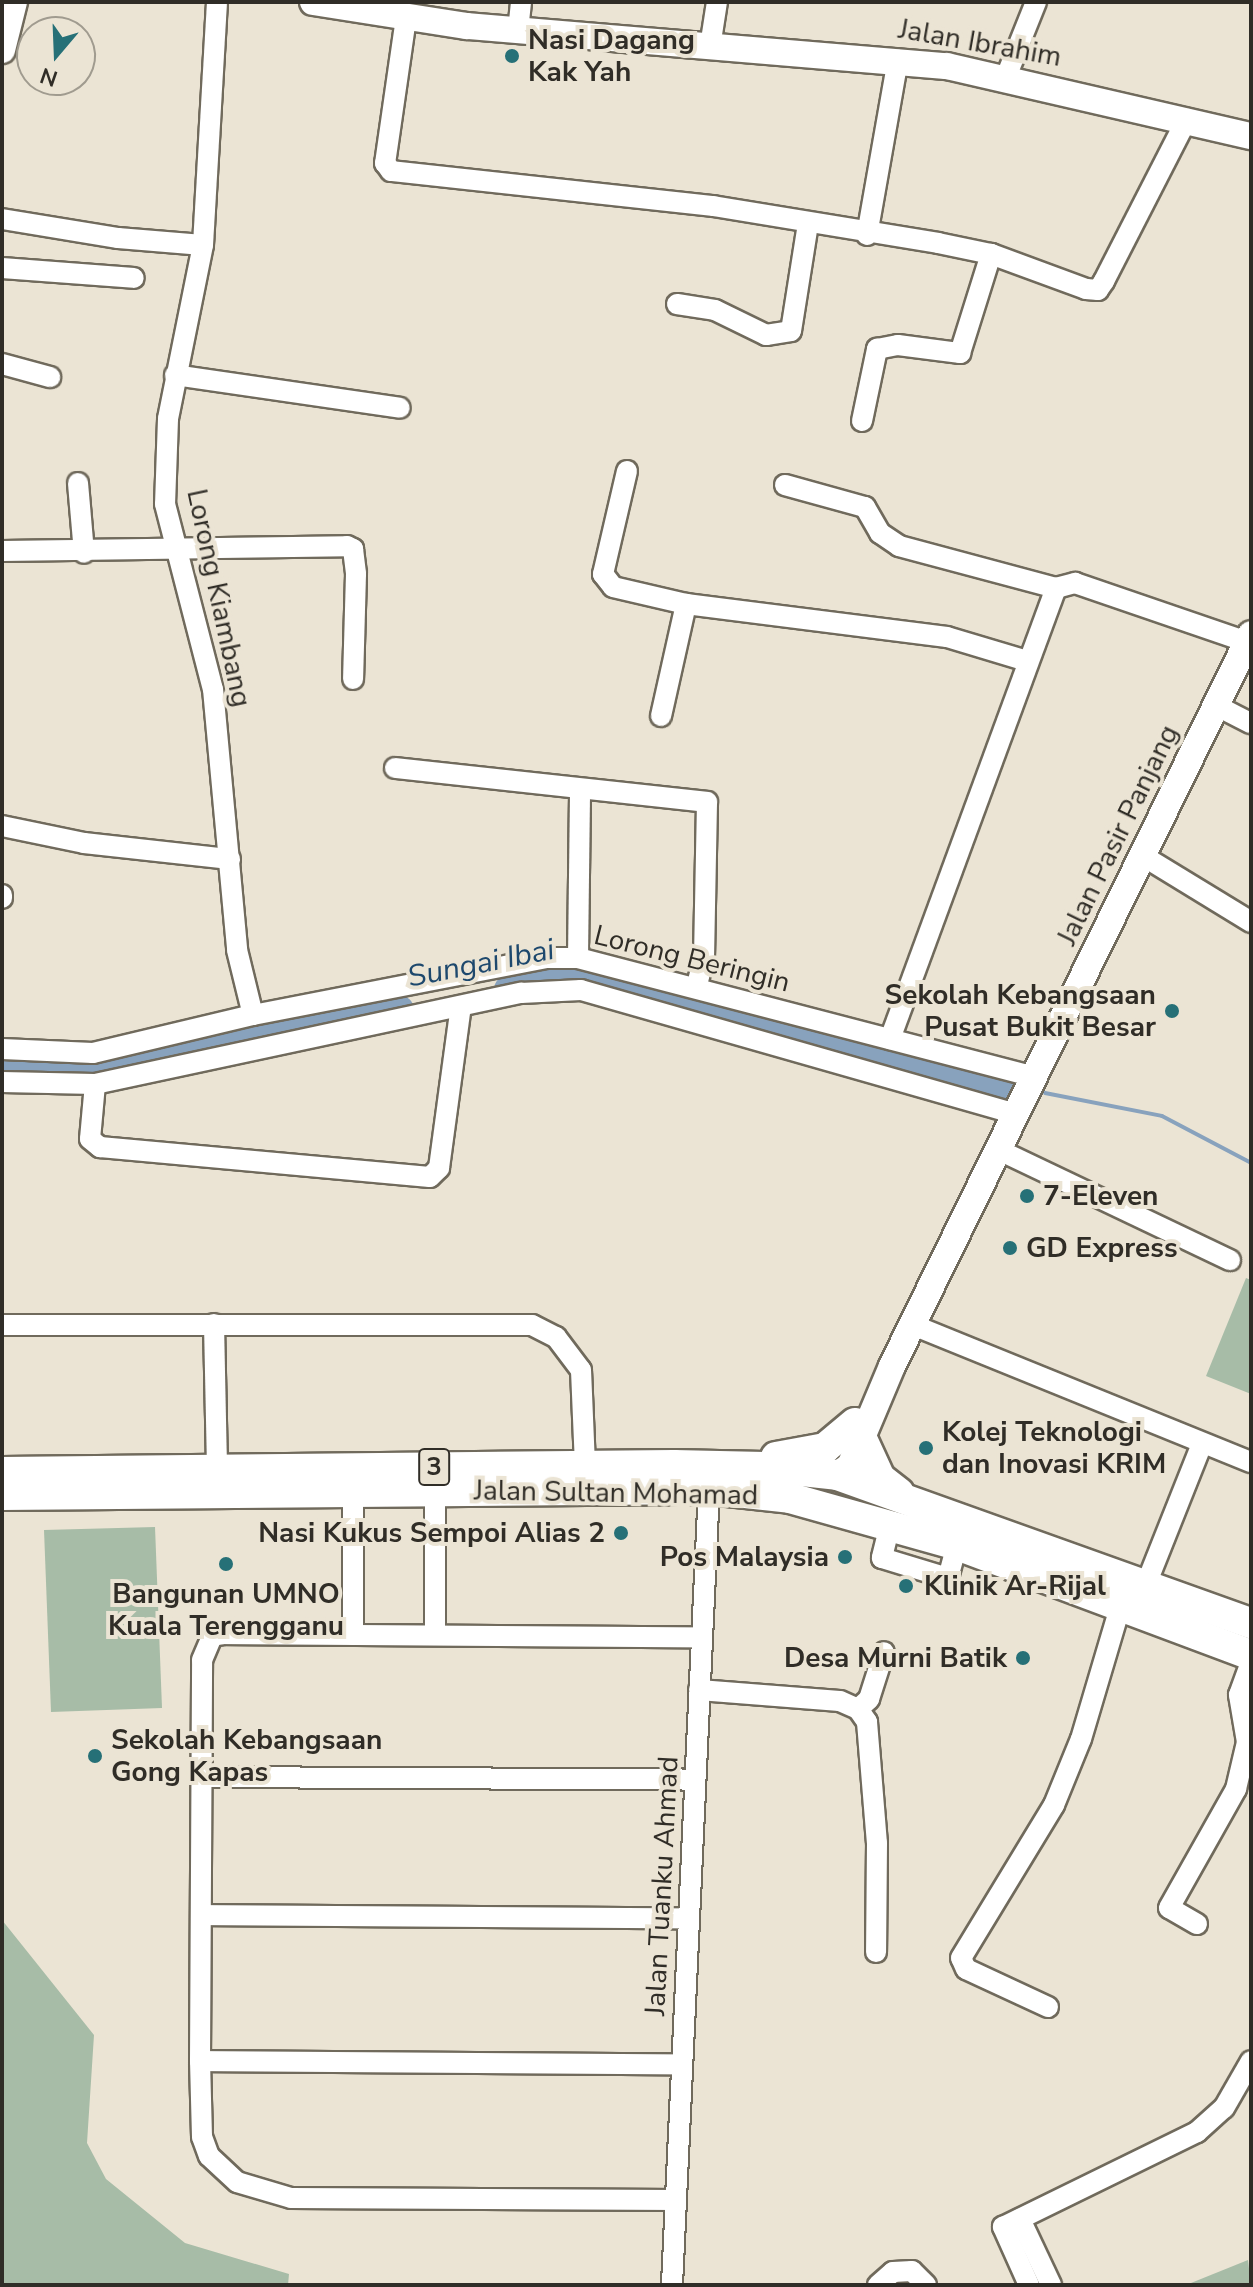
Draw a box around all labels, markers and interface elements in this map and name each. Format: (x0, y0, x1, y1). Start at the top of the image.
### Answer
street label: Jalan Ibrahim (896, 12, 1064, 74)
north arrow (16, 16, 96, 96)
place label: Nasi Dagang Kak Yah (528, 23, 695, 89)
marker: Nasi Dagang Kak Yah (503, 47, 521, 65)
text: N (36, 60, 62, 94)
street label: Lorong Kiambang (180, 486, 258, 710)
street label: Jalan Pasir Panjang (1050, 719, 1186, 951)
street label: Lorong Beringin (591, 918, 793, 1000)
water label: Sungai Ibai (405, 932, 557, 996)
place label: Sekolah Kebangsaan Pusat Bukit Besar (885, 978, 1156, 1044)
marker: Sekolah Kebangsaan Pusat Bukit Besar (1163, 1002, 1181, 1020)
place label: 7-Eleven (1043, 1179, 1158, 1213)
marker: 7-Eleven (1018, 1187, 1036, 1205)
place label: GD Express (1026, 1231, 1178, 1265)
marker: GD Express (1001, 1239, 1019, 1257)
place label: Kolej Teknologi dan Inovasi KRIM (942, 1415, 1166, 1481)
marker: Kolej Teknologi dan Inovasi KRIM (917, 1439, 935, 1457)
road number: 3 (418, 1445, 450, 1489)
street label: Jalan Sultan Mohamad (474, 1474, 758, 1512)
place label: Nasi Kukus Sempoi Alias 2 (258, 1516, 605, 1550)
marker: Nasi Kukus Sempoi Alias 2 (612, 1524, 630, 1542)
place label: Pos Malaysia (660, 1540, 829, 1574)
marker: Pos Malaysia (836, 1548, 854, 1566)
marker: Bangunan UMNO Kuala Terengganu (217, 1555, 235, 1573)
place label: Klinik Ar-Rijal (924, 1569, 1106, 1603)
marker: Klinik Ar-Rijal (895, 1575, 917, 1597)
place label: Bangunan UMNO Kuala Terengganu (108, 1577, 344, 1643)
place label: Desa Murni Batik (784, 1641, 1007, 1675)
marker: Desa Murni Batik (1014, 1649, 1032, 1667)
place label: Sekolah Kebangsaan Gong Kapas (111, 1723, 382, 1789)
marker: Sekolah Kebangsaan Gong Kapas (86, 1747, 104, 1765)
street label: Jalan Tuanku Ahmad (638, 1755, 686, 2017)

